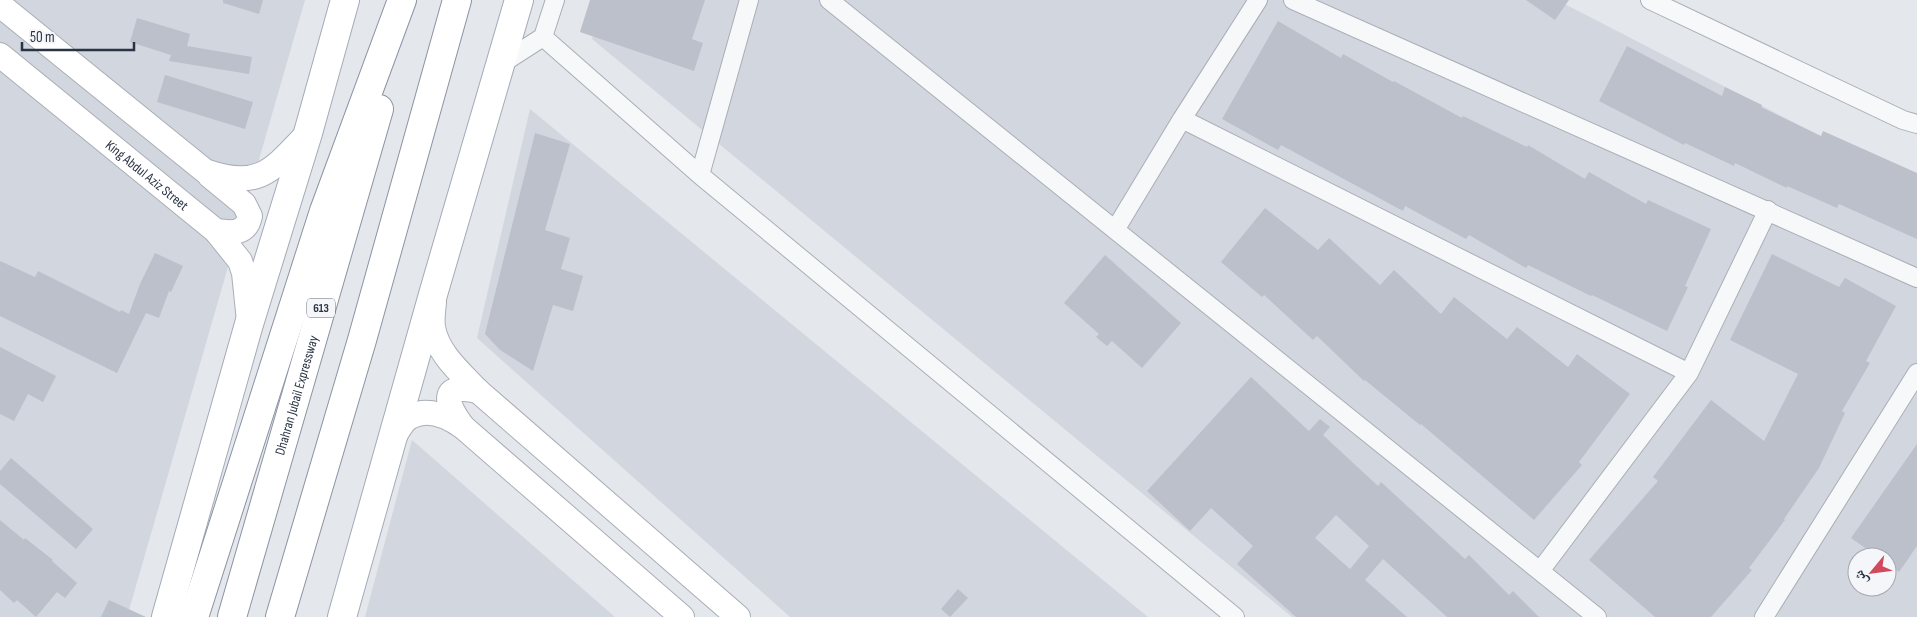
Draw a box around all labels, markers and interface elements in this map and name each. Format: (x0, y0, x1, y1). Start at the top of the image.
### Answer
scale bar (22, 20, 135, 52)
text: 50 m (30, 28, 55, 47)
street label: King Abdul Aziz Street (102, 137, 192, 214)
road number: 613 (307, 298, 335, 318)
street label: Dhahran Jubail Expressway (271, 333, 322, 457)
north arrow (1847, 547, 1897, 597)
text: ش (1850, 567, 1872, 589)

